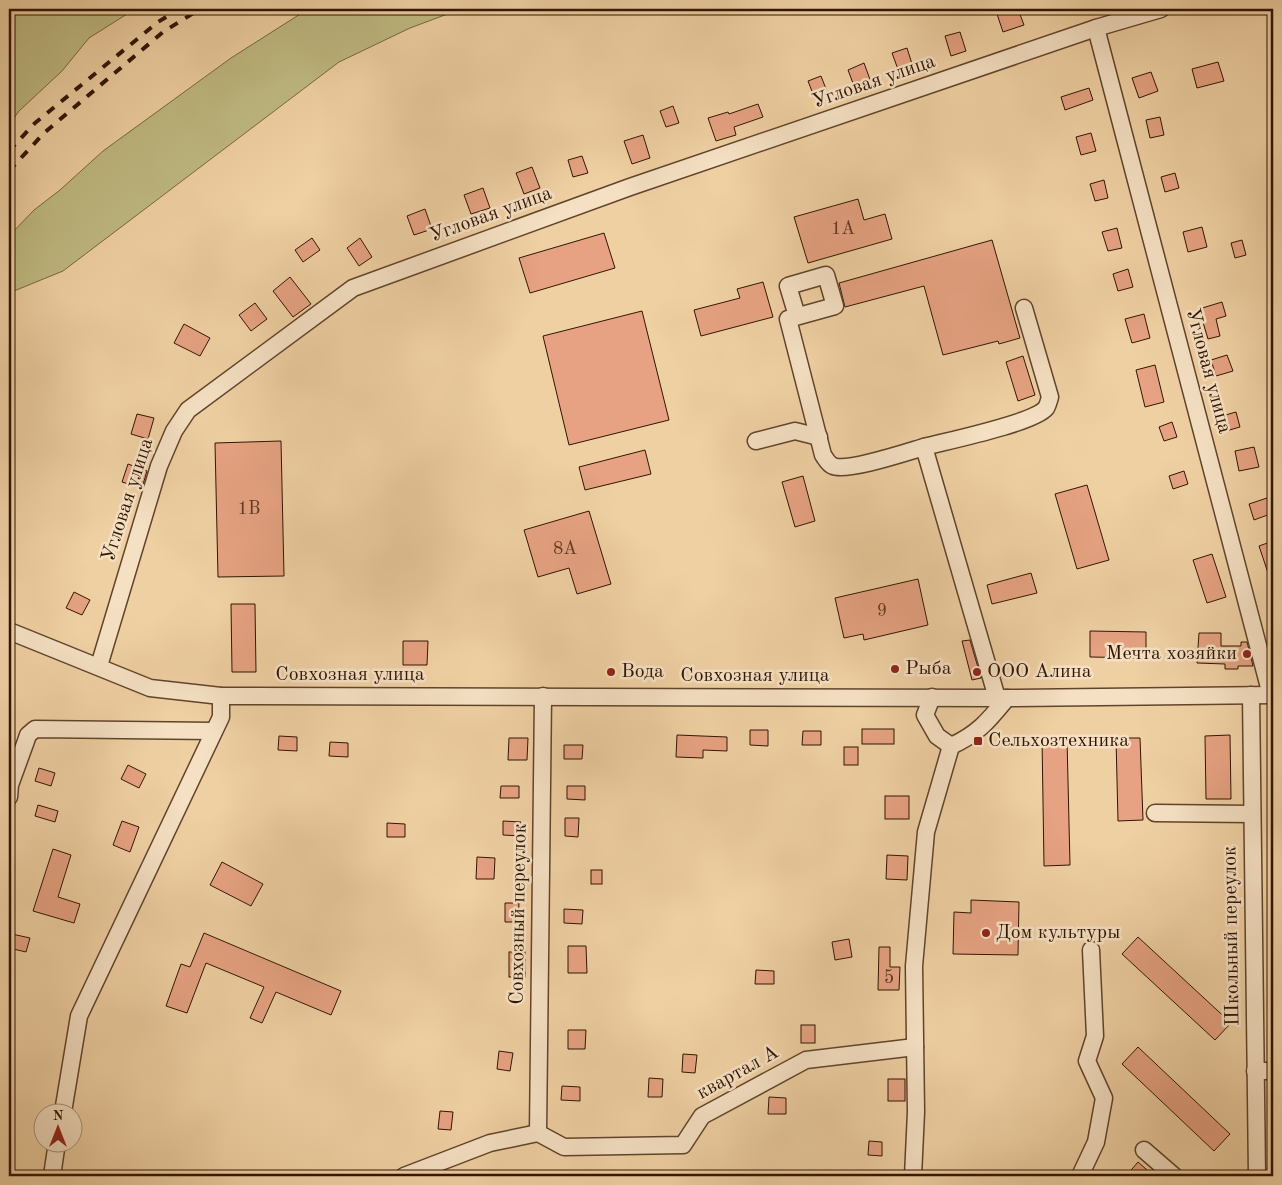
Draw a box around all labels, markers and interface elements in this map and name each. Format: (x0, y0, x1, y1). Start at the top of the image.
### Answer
street label: Угловая улица (810, 52, 938, 112)
street label: Угловая улица (427, 184, 555, 246)
house number: 1А (831, 220, 855, 238)
street label: Угловая улица (1182, 306, 1234, 436)
street label: Угловая улица (99, 436, 157, 564)
house number: 1В (238, 500, 260, 518)
house number: 8А (553, 540, 577, 558)
house number: 9 (877, 602, 887, 620)
place label: Мечта хозяйки (1106, 644, 1237, 664)
marker: Мечта хозяйки (1241, 648, 1253, 660)
place label: Рыба (905, 659, 952, 679)
place label: Вода (621, 662, 664, 682)
place label: ООО Алина (987, 662, 1092, 682)
marker: Рыба (889, 663, 901, 675)
street label: Совхозная улица (275, 665, 425, 685)
marker: Вода (605, 666, 617, 678)
street label: Совхозная улица (680, 666, 830, 686)
marker: ООО Алина (971, 666, 983, 678)
place label: Сельхозтехника (988, 731, 1129, 751)
marker: Сельхозтехника (972, 735, 984, 747)
street label: Совхозный переулок (507, 823, 531, 1005)
street label: Школьный переулок (1220, 846, 1244, 1026)
place label: Дом культуры (996, 923, 1120, 943)
marker: Дом культуры (980, 927, 992, 939)
house number: 5 (884, 969, 894, 987)
street label: квартал А (694, 1042, 782, 1104)
north arrow (32, 1102, 82, 1152)
text: N (53, 1109, 64, 1123)

